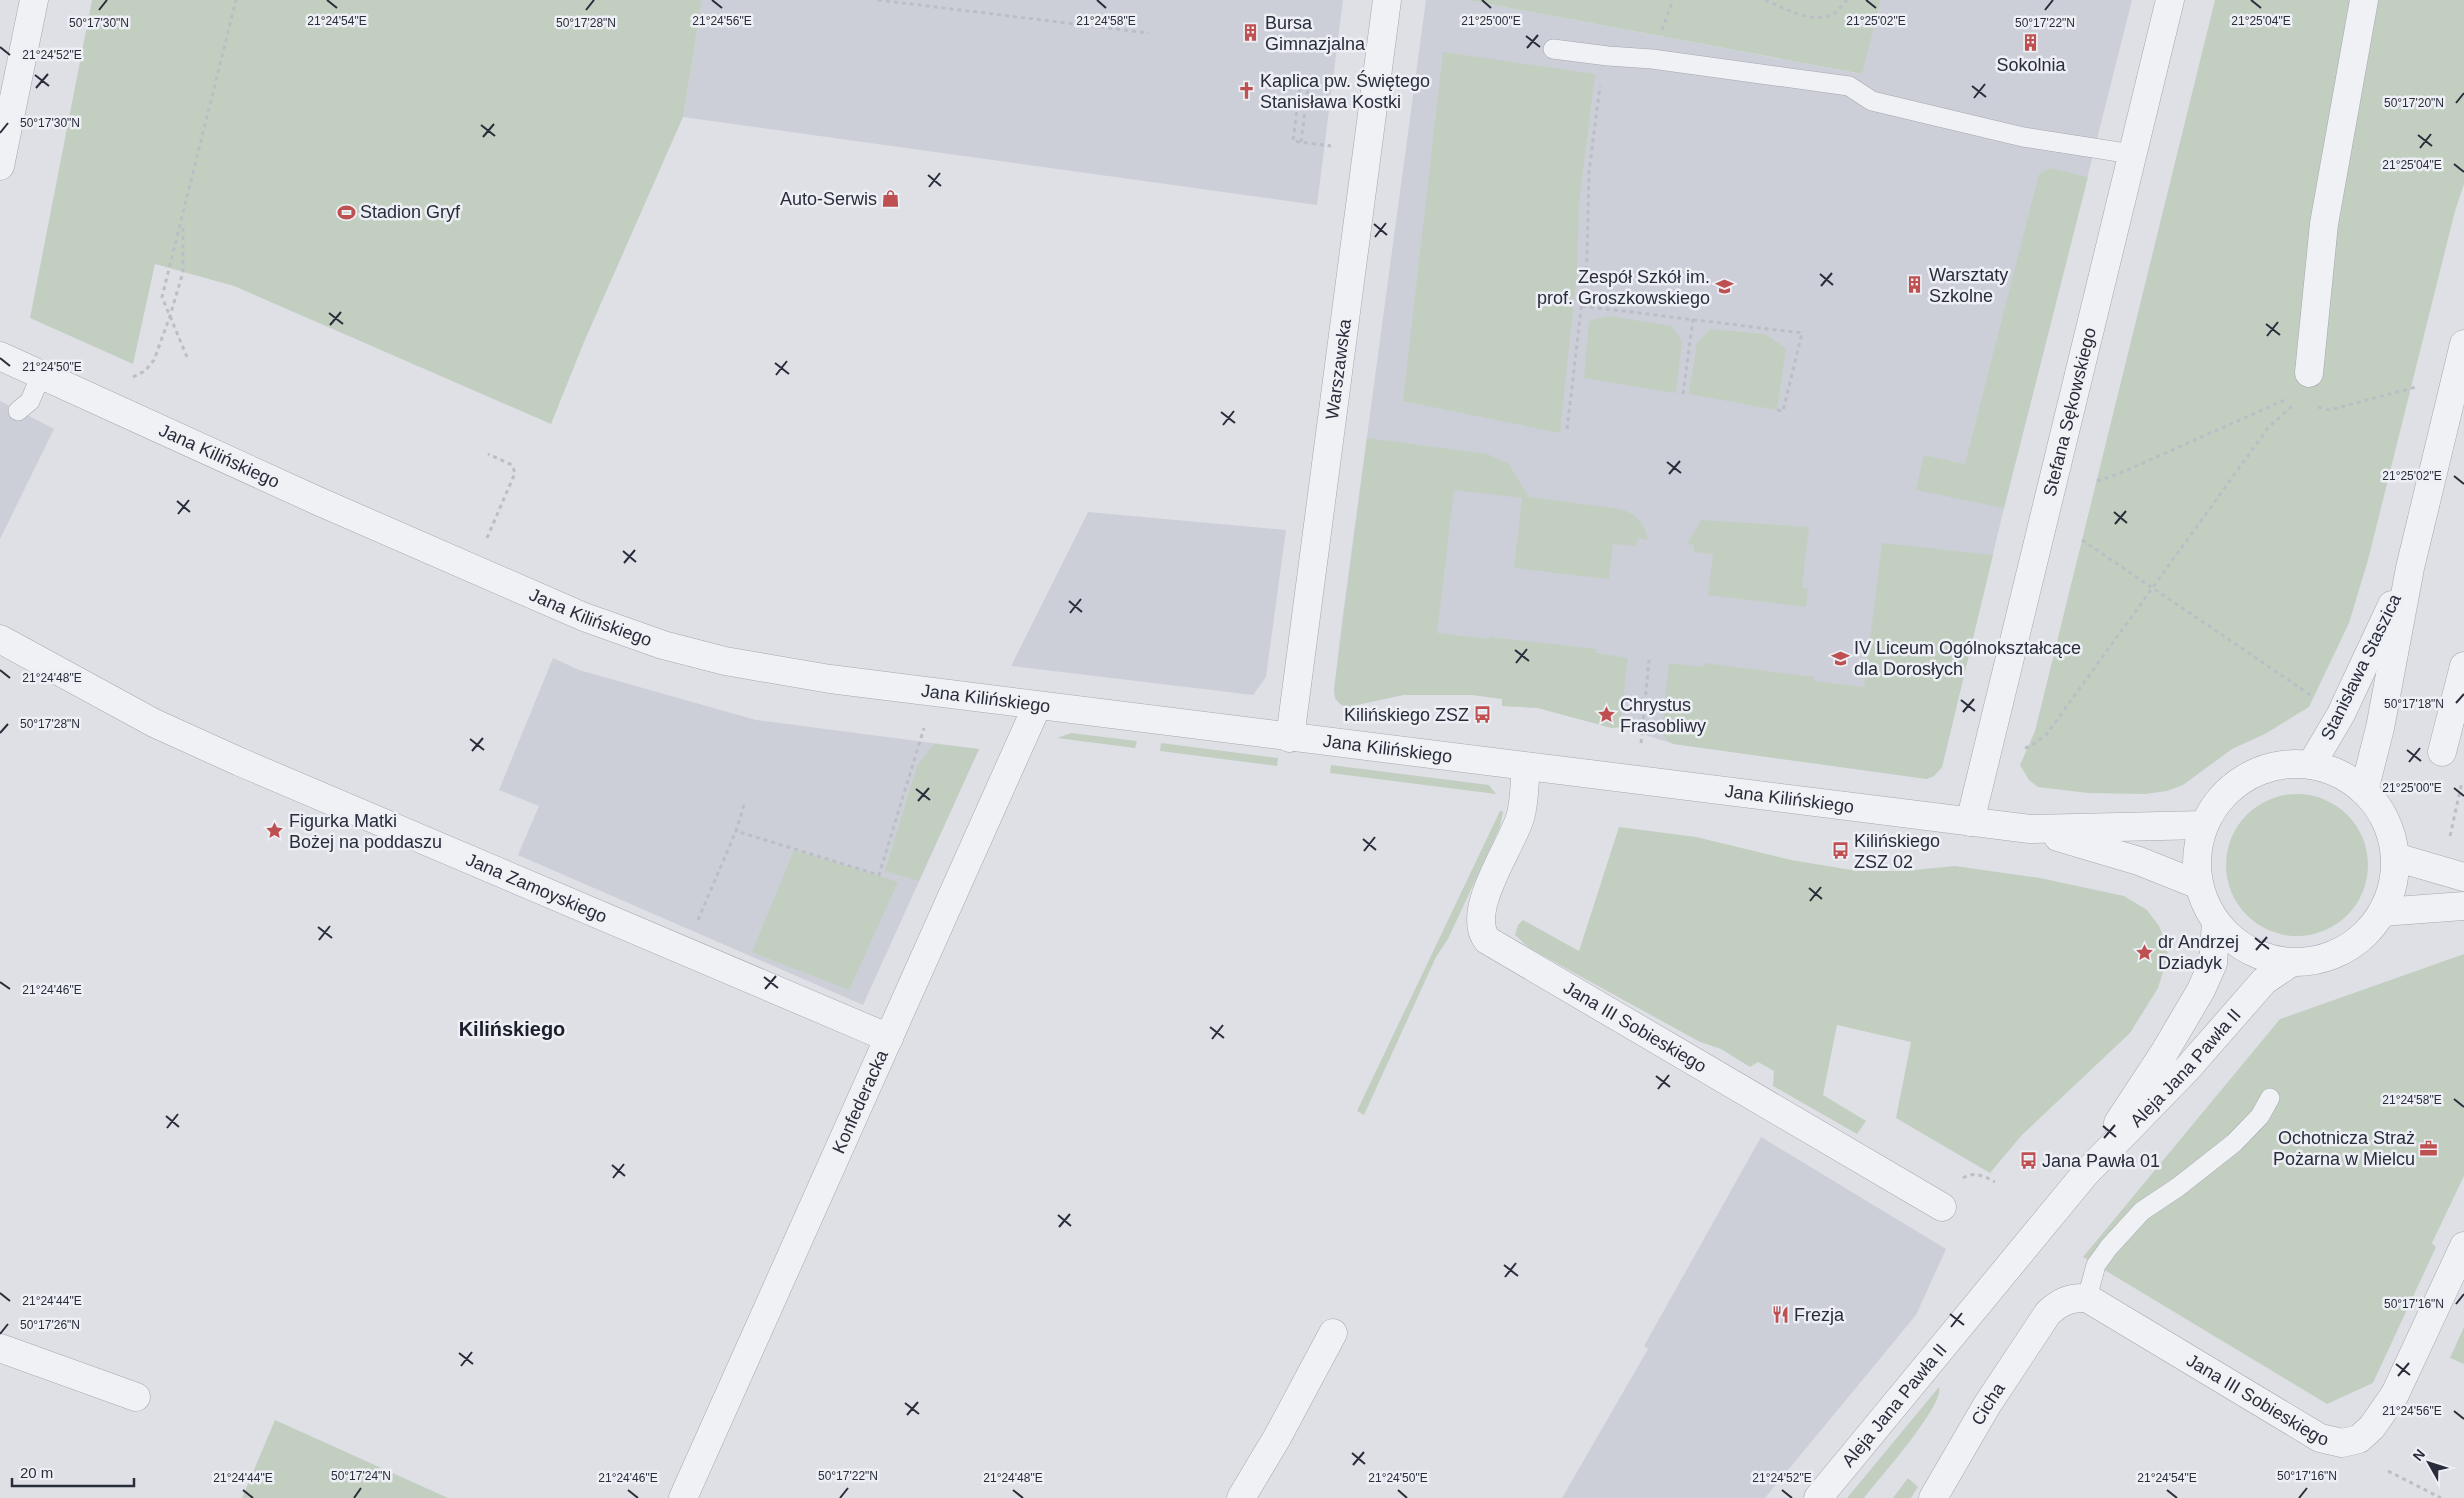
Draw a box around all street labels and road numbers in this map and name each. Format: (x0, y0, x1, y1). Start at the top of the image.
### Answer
street label: Warszawska (1322, 317, 1355, 421)
street label: Stefana Sękowskiego (2040, 325, 2100, 498)
street label: Jana Kilińskiego (156, 420, 283, 492)
street label: Jana Kilińskiego (526, 584, 655, 650)
street label: Stanisława Staszica (2317, 590, 2406, 743)
street label: Jana Kilińskiego (920, 680, 1052, 716)
street label: Jana Kilińskiego (1322, 731, 1453, 767)
street label: Jana Kilińskiego (1724, 781, 1855, 817)
street label: Jana Zamoyskiego (463, 849, 610, 927)
street label: Jana III Sobieskiego (1560, 977, 1710, 1076)
street label: Aleja Jana Pawła II (2126, 1005, 2245, 1131)
street label: Konfederacka (828, 1046, 892, 1157)
street label: Aleja Jana Pawła II (1838, 1340, 1951, 1471)
street label: Jana III Sobieskiego (2183, 1350, 2330, 1450)
street label: Cicha (1968, 1378, 2009, 1429)

